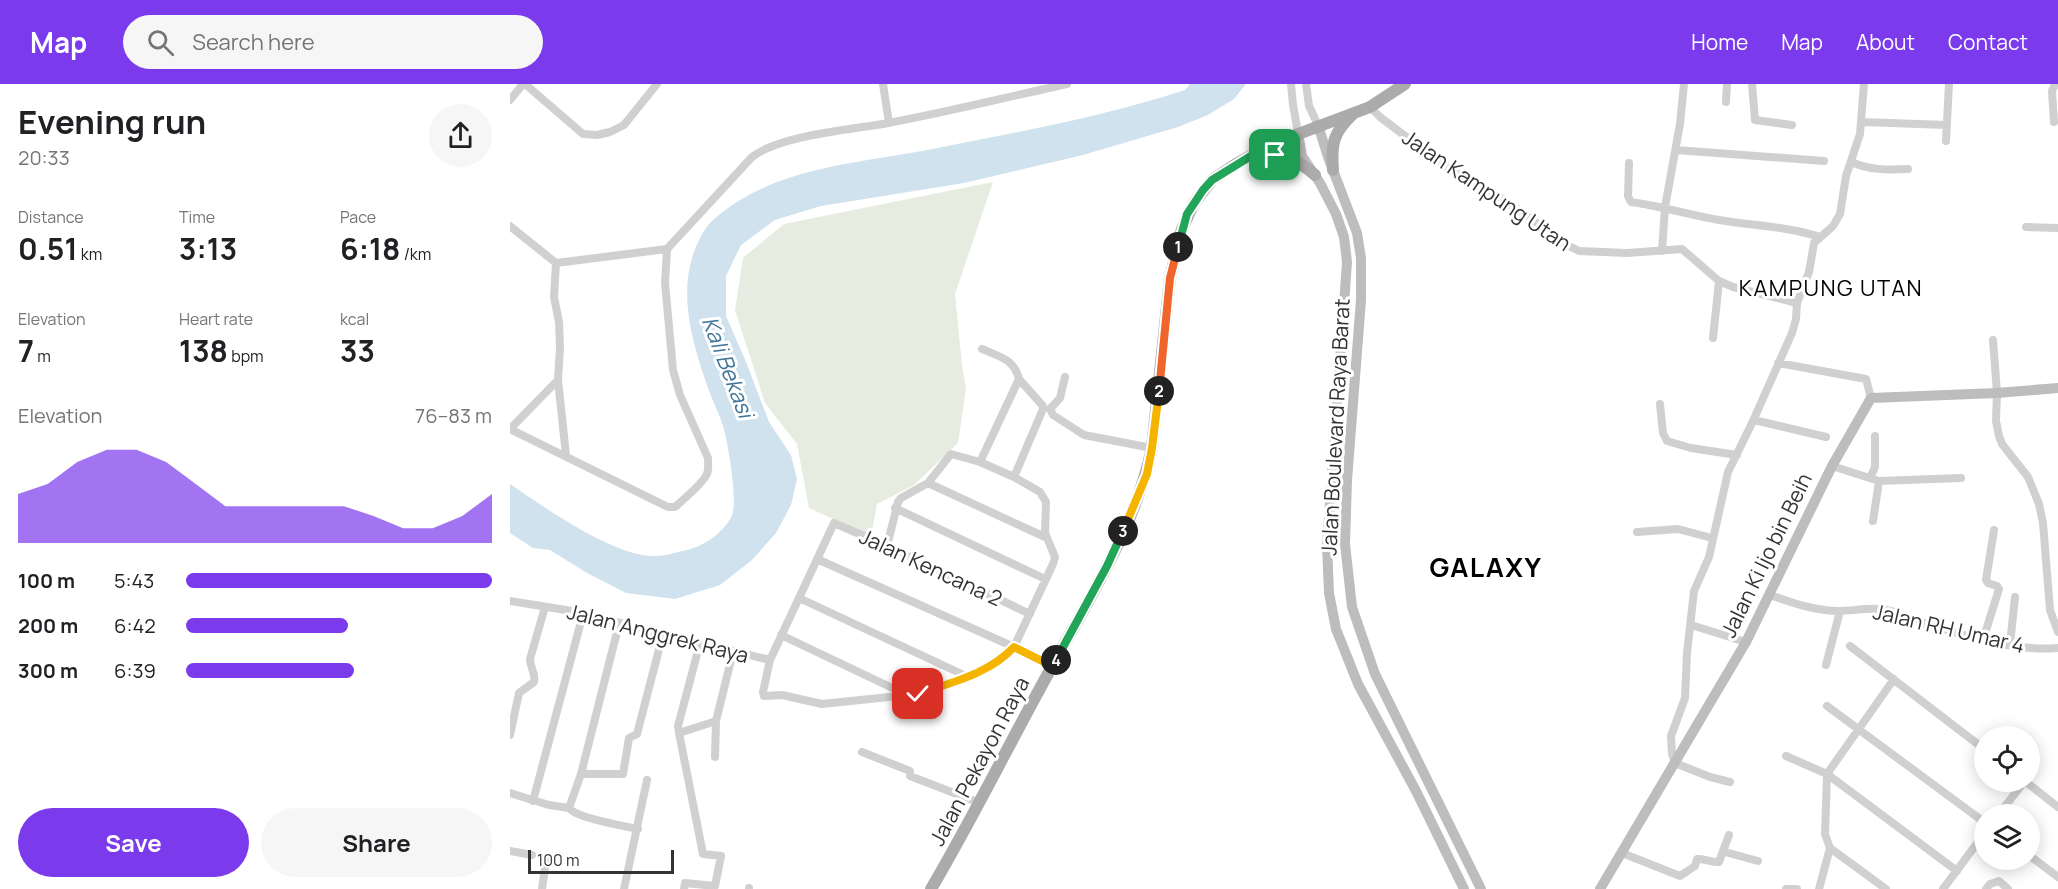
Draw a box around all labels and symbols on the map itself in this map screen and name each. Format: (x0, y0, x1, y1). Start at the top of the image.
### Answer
street label: Jalan Kampung Utan (1397, 123, 1577, 257)
pin (1249, 129, 1300, 180)
pin: 1 (1163, 232, 1193, 262)
district label: KAMPUNG UTAN (1739, 273, 1923, 303)
street label: Jalan Boulevard Raya Barat (1314, 298, 1356, 556)
water label: Kali Bekasi (695, 312, 762, 425)
pin: 2 (1144, 376, 1174, 406)
street label: Jalan Ki Ijo bin Beih (1714, 468, 1818, 642)
pin: 3 (1108, 516, 1138, 546)
street label: Jalan Kencana 2 (855, 522, 1007, 612)
district label: GALAXY (1429, 548, 1543, 585)
street label: Jalan Anggrek Raya (564, 597, 752, 669)
street label: Jalan RH Umar 4 (1870, 597, 2028, 659)
pin: 4 (1041, 645, 1071, 675)
pin (892, 668, 943, 719)
street label: Jalan Pekayon Raya (923, 672, 1035, 850)
scale bar (528, 847, 674, 874)

